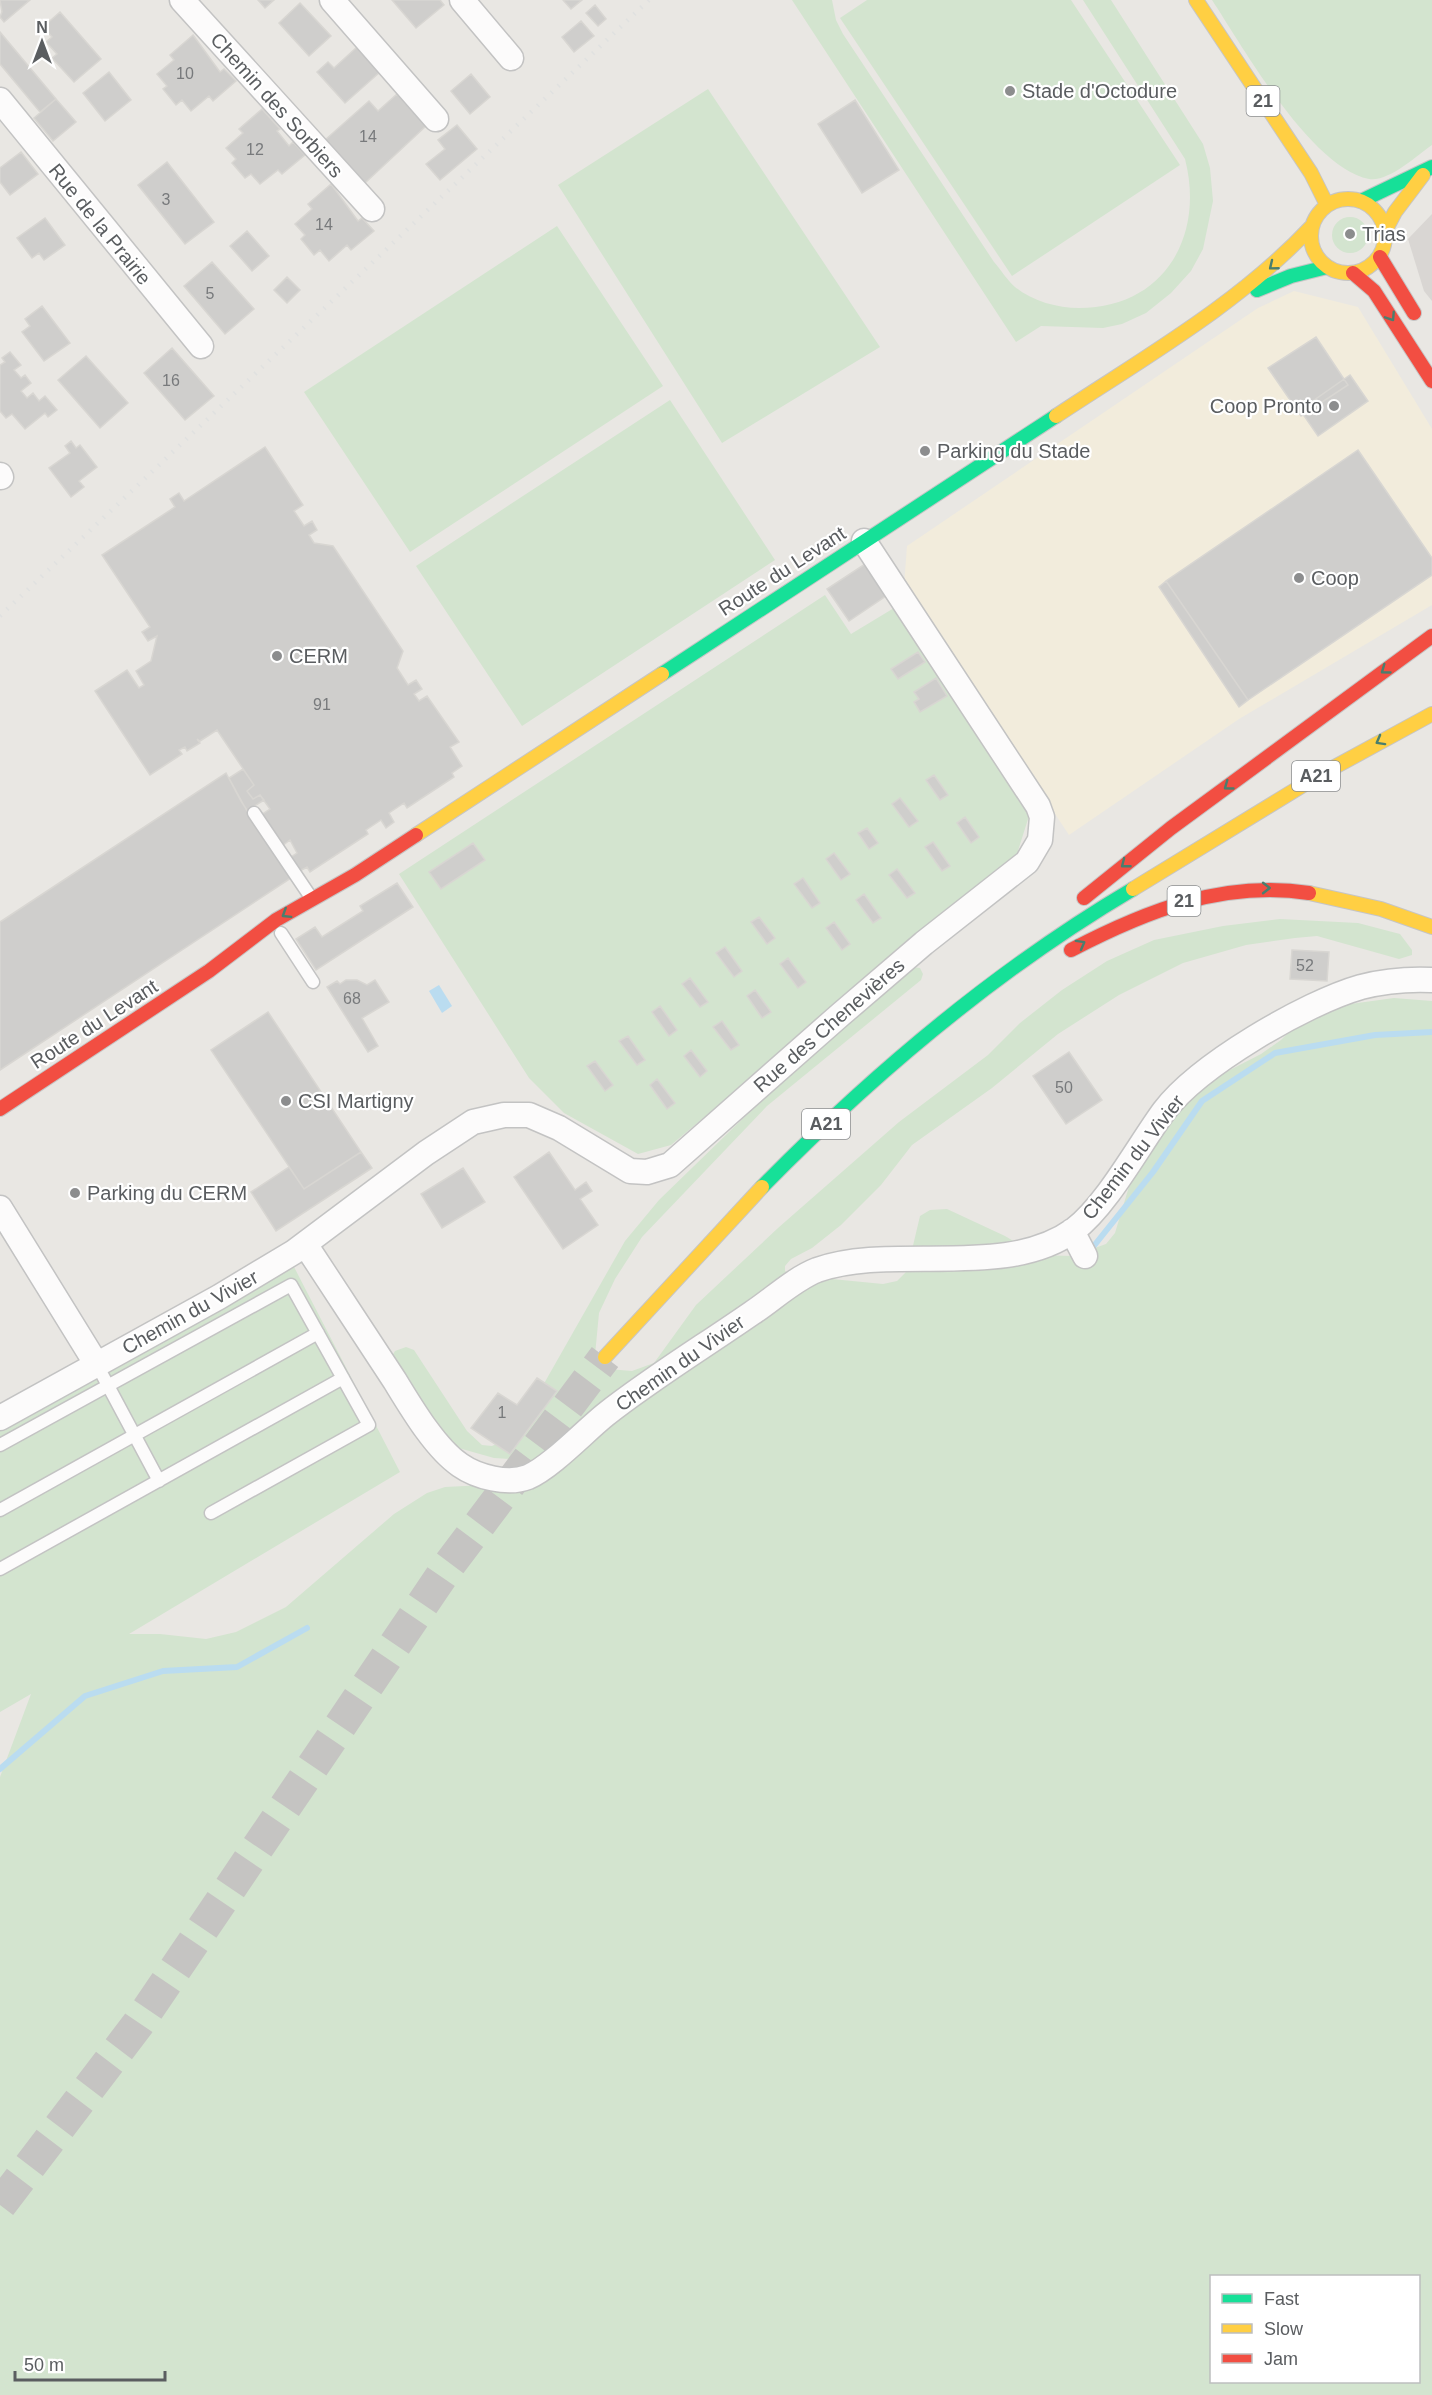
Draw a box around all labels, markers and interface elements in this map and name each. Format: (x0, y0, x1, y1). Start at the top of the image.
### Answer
north arrow (12, 12, 72, 72)
text: N (36, 19, 48, 36)
street label: Chemin des Sorbiers (206, 28, 348, 182)
house number: 10 (176, 65, 194, 82)
place label: Stade d'Octodure (1022, 80, 1177, 102)
marker: Stade d'Octodure (1003, 84, 1017, 98)
road number: 21 (1246, 86, 1280, 116)
house number: 14 (359, 128, 377, 145)
house number: 12 (246, 141, 264, 158)
street label: Rue de la Prairie (45, 159, 155, 289)
house number: 3 (162, 191, 171, 208)
house number: 14 (315, 216, 333, 233)
place label: Trias (1362, 223, 1406, 245)
marker: Trias (1343, 227, 1357, 241)
one-way arrow (1269, 258, 1280, 269)
house number: 5 (206, 285, 215, 302)
one-way arrow (1383, 311, 1395, 321)
house number: 16 (162, 372, 180, 389)
place label: Coop Pronto (1210, 395, 1322, 417)
marker: Coop Pronto (1327, 399, 1341, 413)
place label: Parking du Stade (937, 440, 1090, 462)
marker: Parking du Stade (918, 444, 932, 458)
street label: Route du Levant (714, 522, 850, 620)
place label: Coop (1311, 567, 1359, 589)
marker: Coop (1292, 571, 1306, 585)
place label: CERM (289, 645, 348, 667)
marker: CERM (270, 649, 284, 663)
one-way arrow (1381, 663, 1392, 674)
house number: 91 (313, 696, 331, 713)
one-way arrow (1376, 734, 1386, 745)
road number: A21 (1292, 761, 1340, 791)
one-way arrow (1224, 779, 1235, 790)
one-way arrow (1121, 857, 1132, 868)
one-way arrow (1261, 882, 1270, 894)
road number: 21 (1168, 886, 1200, 916)
one-way arrow (282, 906, 292, 918)
one-way arrow (1075, 940, 1085, 951)
street label: Rue des Chenevières (749, 954, 909, 1096)
house number: 52 (1296, 957, 1314, 974)
street label: Route du Levant (26, 975, 162, 1073)
house number: 68 (343, 990, 361, 1007)
house number: 50 (1055, 1079, 1073, 1096)
place label: CSI Martigny (298, 1090, 414, 1112)
street label: Chemin du Vivier (1078, 1090, 1189, 1224)
marker: CSI Martigny (279, 1094, 293, 1108)
road number: A21 (802, 1109, 850, 1139)
place label: Parking du CERM (87, 1182, 247, 1204)
marker: Parking du CERM (68, 1186, 82, 1200)
street label: Chemin du Vivier (118, 1265, 262, 1358)
street label: Chemin du Vivier (611, 1310, 749, 1416)
house number: 1 (498, 1404, 507, 1421)
legend (1210, 2275, 1420, 2383)
text: Fast (1264, 2289, 1299, 2309)
text: Slow (1264, 2319, 1304, 2339)
scale bar (15, 2344, 165, 2382)
text: Jam (1264, 2349, 1298, 2369)
text: 50 m (24, 2355, 64, 2375)

